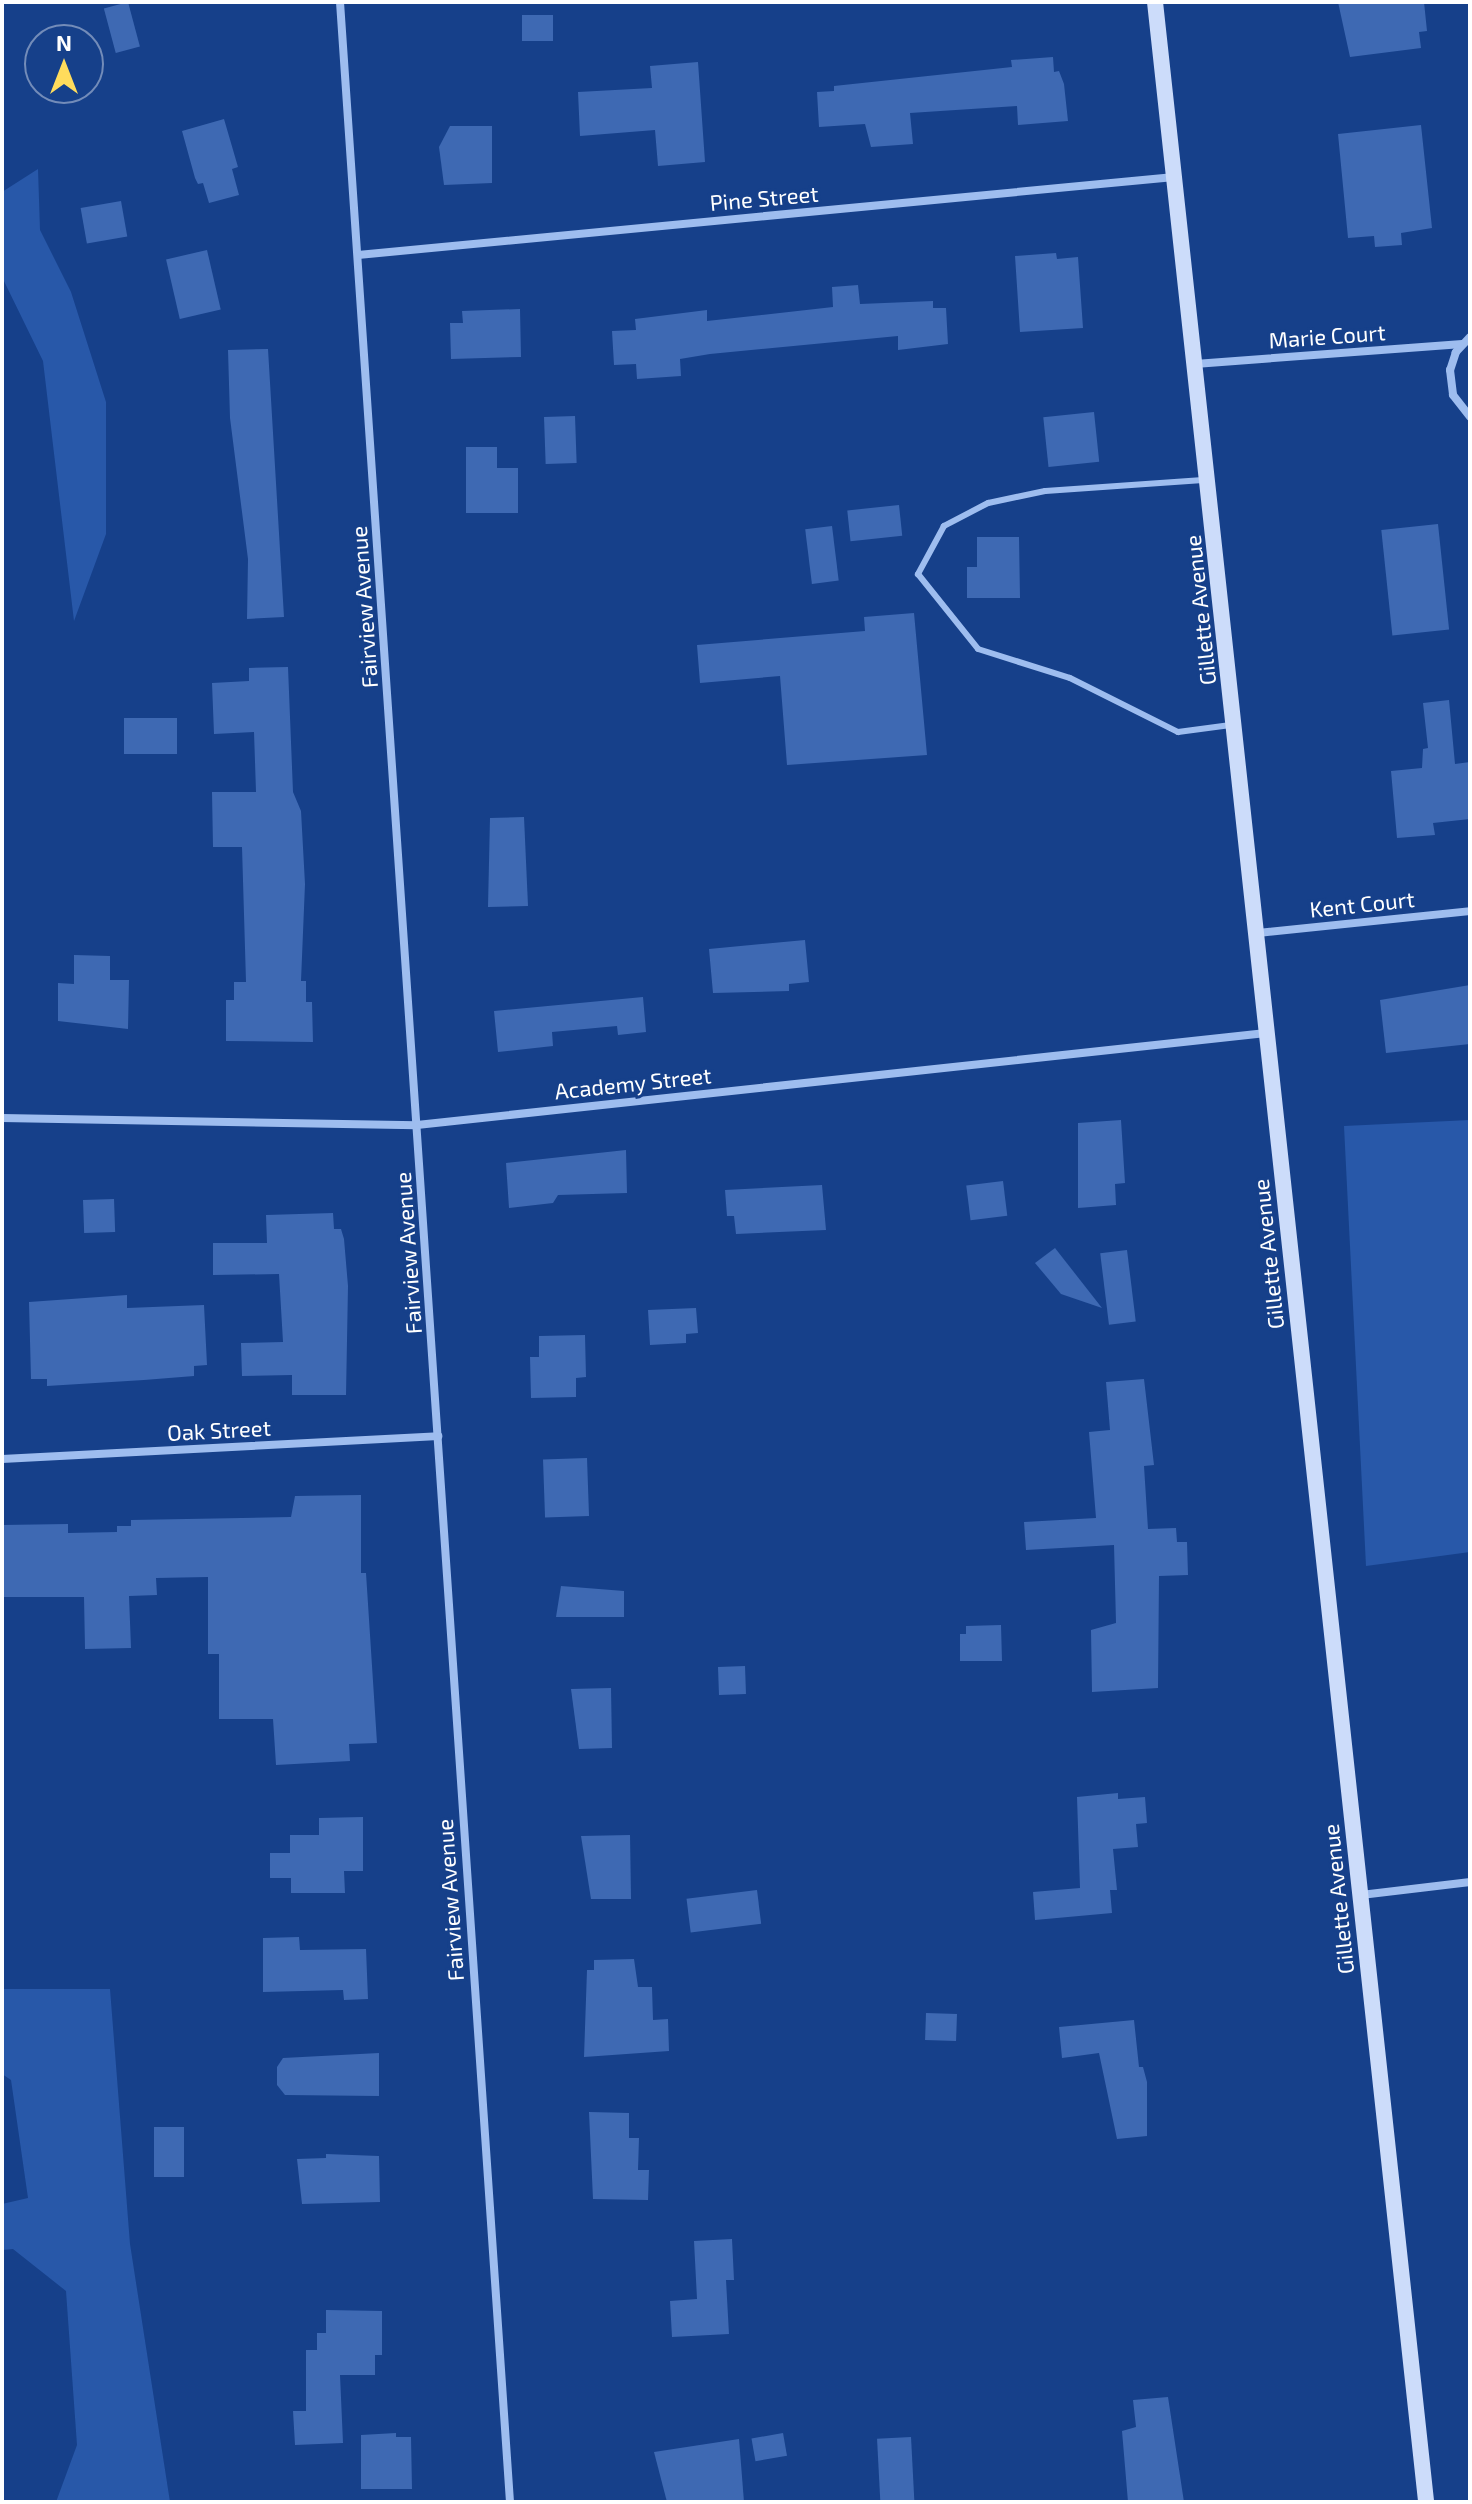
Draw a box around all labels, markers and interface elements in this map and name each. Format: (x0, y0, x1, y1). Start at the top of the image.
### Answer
north arrow (24, 24, 104, 104)
text: N (56, 29, 72, 55)
street label: Pine Street (709, 180, 819, 216)
street label: Marie Court (1268, 319, 1386, 353)
street label: Fairview Avenue (345, 525, 383, 689)
street label: Gillette Avenue (1179, 533, 1221, 687)
street label: Kent Court (1308, 885, 1416, 923)
street label: Academy Street (553, 1062, 713, 1104)
street label: Fairview Avenue (389, 1171, 427, 1335)
street label: Gillette Avenue (1247, 1177, 1289, 1331)
street label: Oak Street (166, 1414, 272, 1446)
street label: Fairview Avenue (431, 1818, 469, 1982)
street label: Gillette Avenue (1317, 1822, 1359, 1976)

